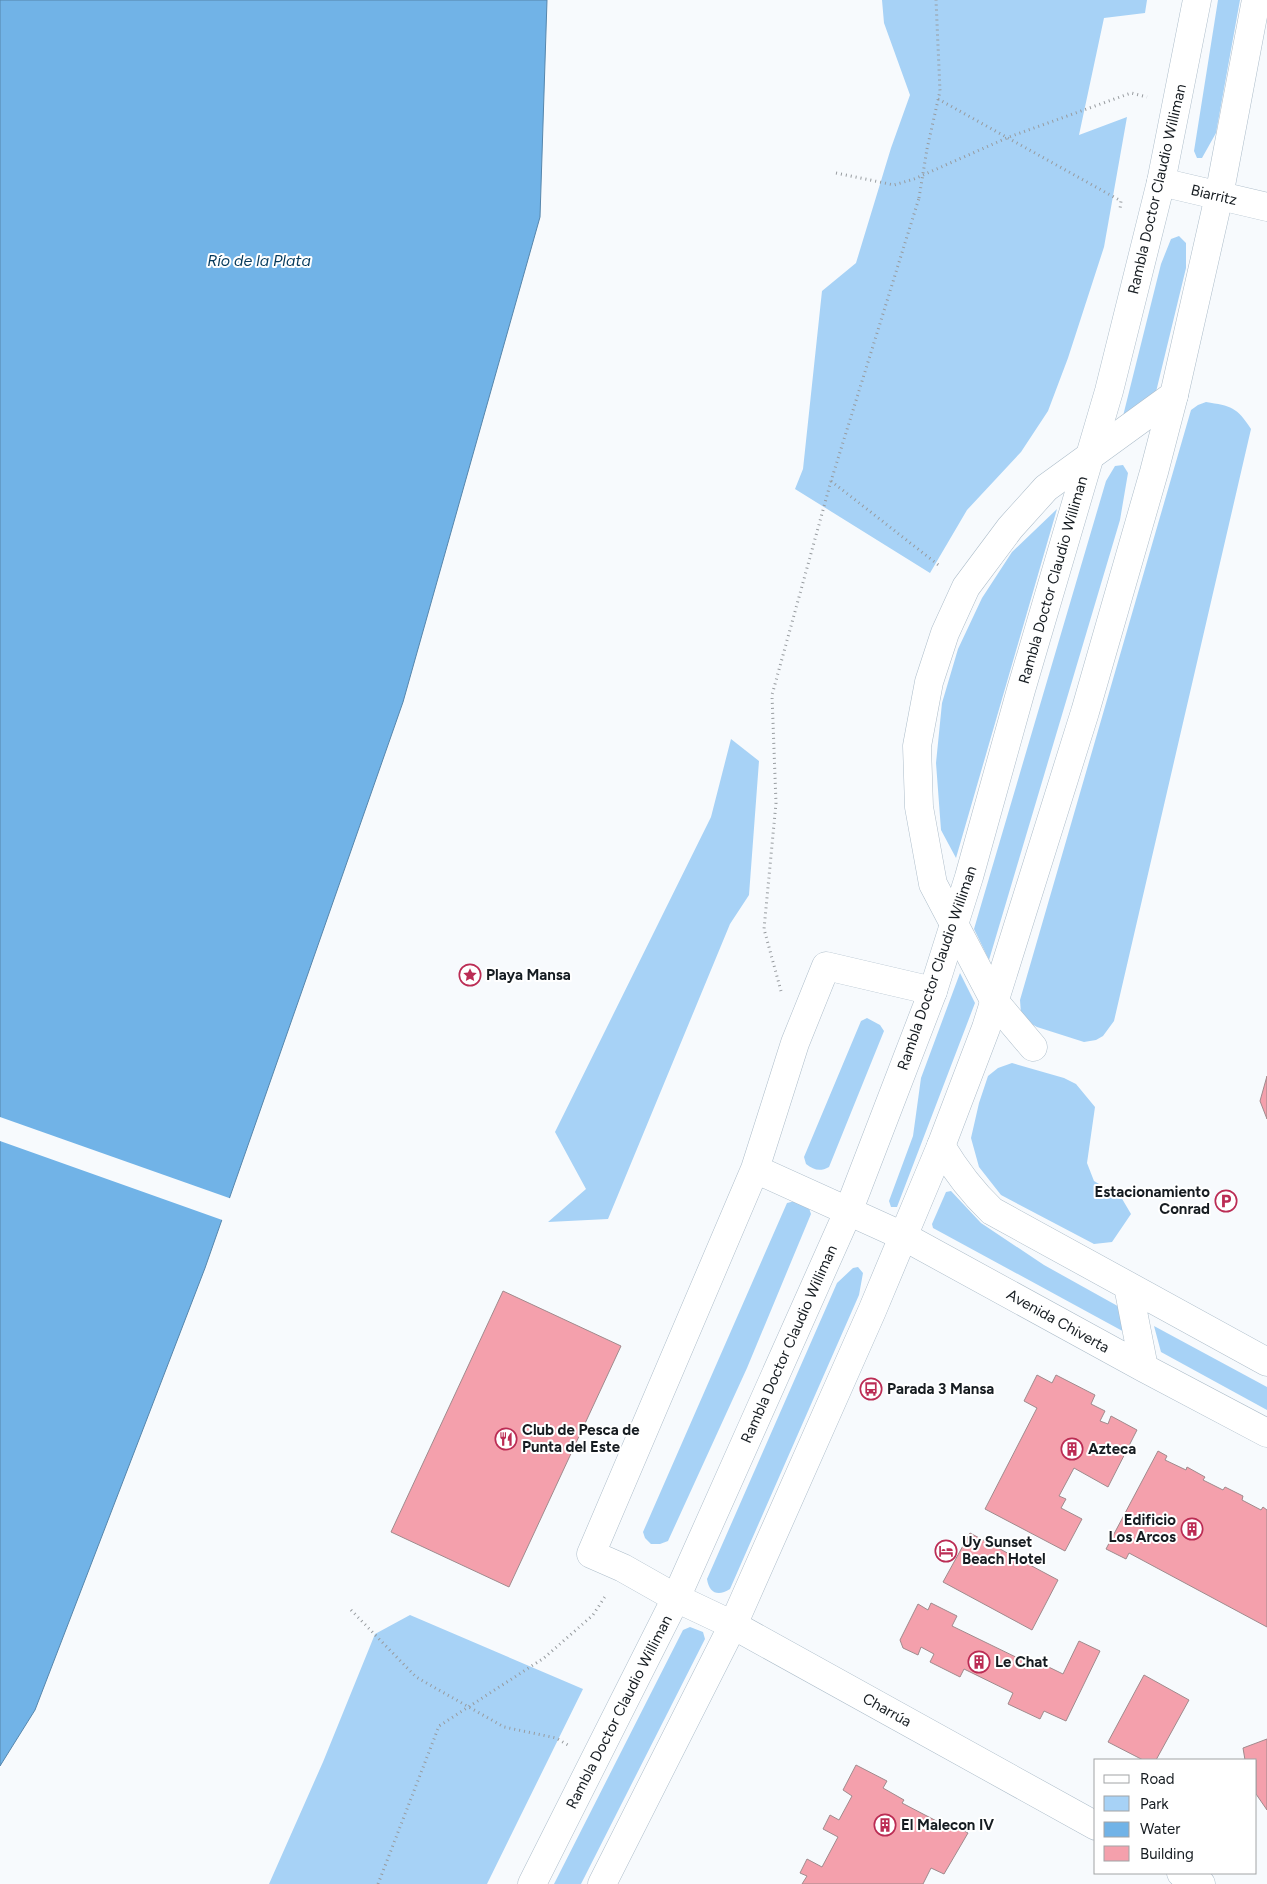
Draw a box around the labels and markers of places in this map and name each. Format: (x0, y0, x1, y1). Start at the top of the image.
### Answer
place icon: Playa Mansa (458, 963, 482, 987)
place label: Playa Mansa (486, 966, 571, 984)
place label: Estacionamiento Conrad (1094, 1183, 1210, 1218)
parking icon: Estacionamiento Conrad (1214, 1189, 1238, 1213)
bus stop icon: Parada 3 Mansa (859, 1377, 883, 1401)
place label: Parada 3 Mansa (887, 1380, 994, 1398)
place label: Club de Pesca de Punta del Este (522, 1421, 640, 1456)
restaurant icon: Club de Pesca de Punta del Este (494, 1427, 518, 1451)
building icon: Azteca (1060, 1437, 1084, 1461)
place label: Azteca (1088, 1440, 1136, 1458)
place label: Edificio Los Arcos (1108, 1511, 1176, 1546)
building icon: Edificio Los Arcos (1180, 1517, 1204, 1541)
place label: Uy Sunset Beach Hotel (962, 1533, 1046, 1568)
hotel icon: Uy Sunset Beach Hotel (934, 1539, 958, 1563)
building icon: Le Chat (967, 1650, 991, 1674)
place label: Le Chat (995, 1653, 1048, 1671)
building icon: El Malecon IV (873, 1813, 897, 1837)
place label: El Malecon IV (901, 1816, 994, 1834)

